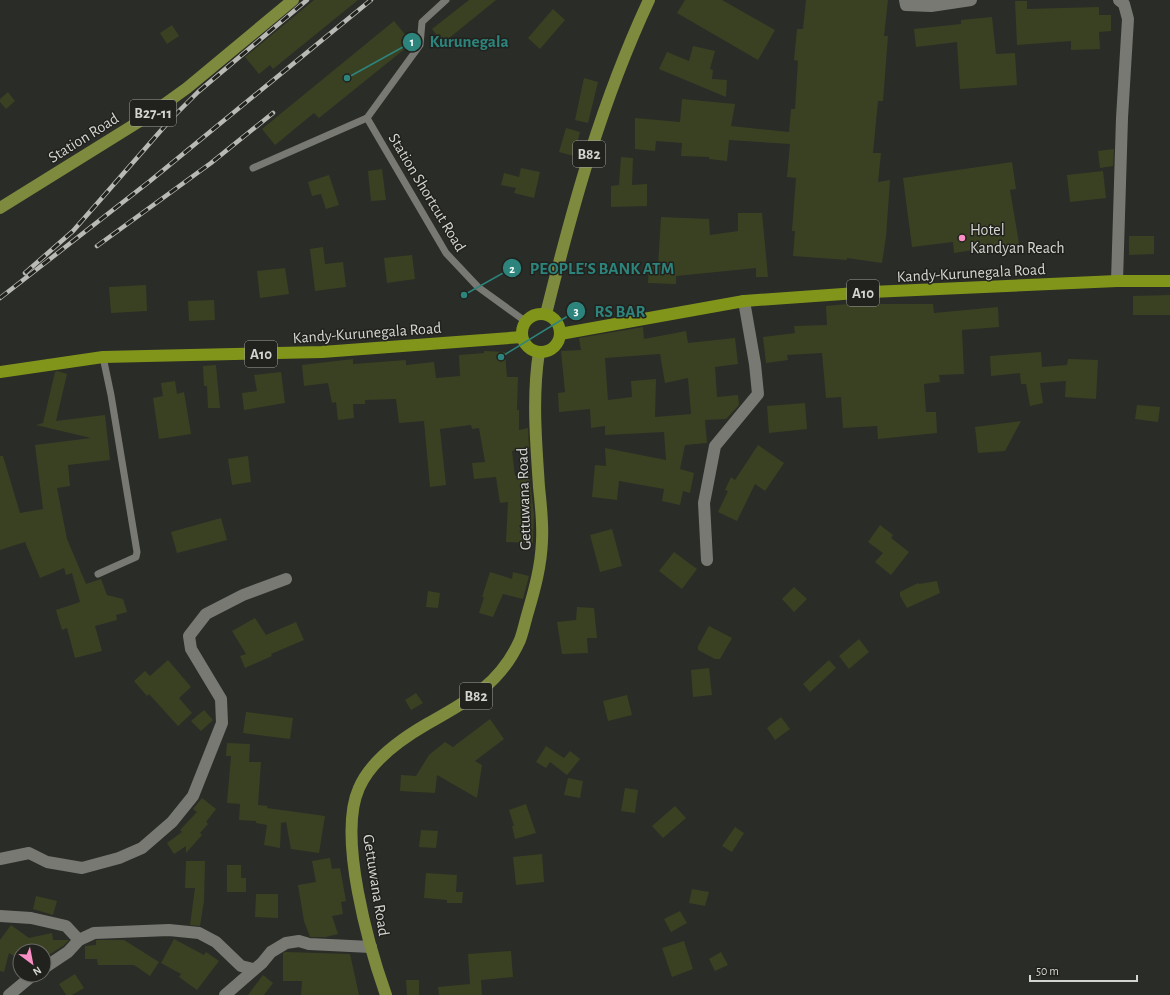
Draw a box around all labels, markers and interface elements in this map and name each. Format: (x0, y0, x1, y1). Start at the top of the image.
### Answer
callout: Kurunegala (402, 27, 517, 56)
text: Kurunegala (429, 33, 509, 50)
text: 1 (410, 36, 414, 48)
road number: B27-11 (130, 100, 176, 126)
street label: Station Road (46, 110, 121, 166)
street label: Station Shortcut Road (386, 131, 469, 254)
road number: B82 (573, 141, 605, 167)
place label: Hotel Kandyan Reach (970, 222, 1065, 257)
marker: Hotel Kandyan Reach (957, 233, 967, 243)
callout: PEOPLE'S BANK ATM (502, 254, 682, 283)
text: PEOPLE'S BANK ATM (530, 260, 674, 277)
street label: Kandy-Kurunegala Road (896, 261, 1046, 286)
text: 2 (509, 263, 515, 275)
road number: A10 (847, 280, 879, 306)
callout: RS BAR (566, 297, 654, 326)
text: RS BAR (594, 303, 646, 320)
text: 3 (573, 305, 579, 317)
street label: Kandy-Kurunegala Road (292, 320, 442, 347)
road number: A10 (245, 341, 277, 367)
street label: Gettuwana Road (514, 447, 534, 551)
road number: B82 (460, 683, 492, 709)
street label: Gettuwana Road (360, 833, 392, 937)
north arrow (12, 943, 52, 983)
scale bar (1030, 957, 1137, 983)
text: N (31, 964, 43, 978)
text: 50 m (1036, 965, 1059, 977)

